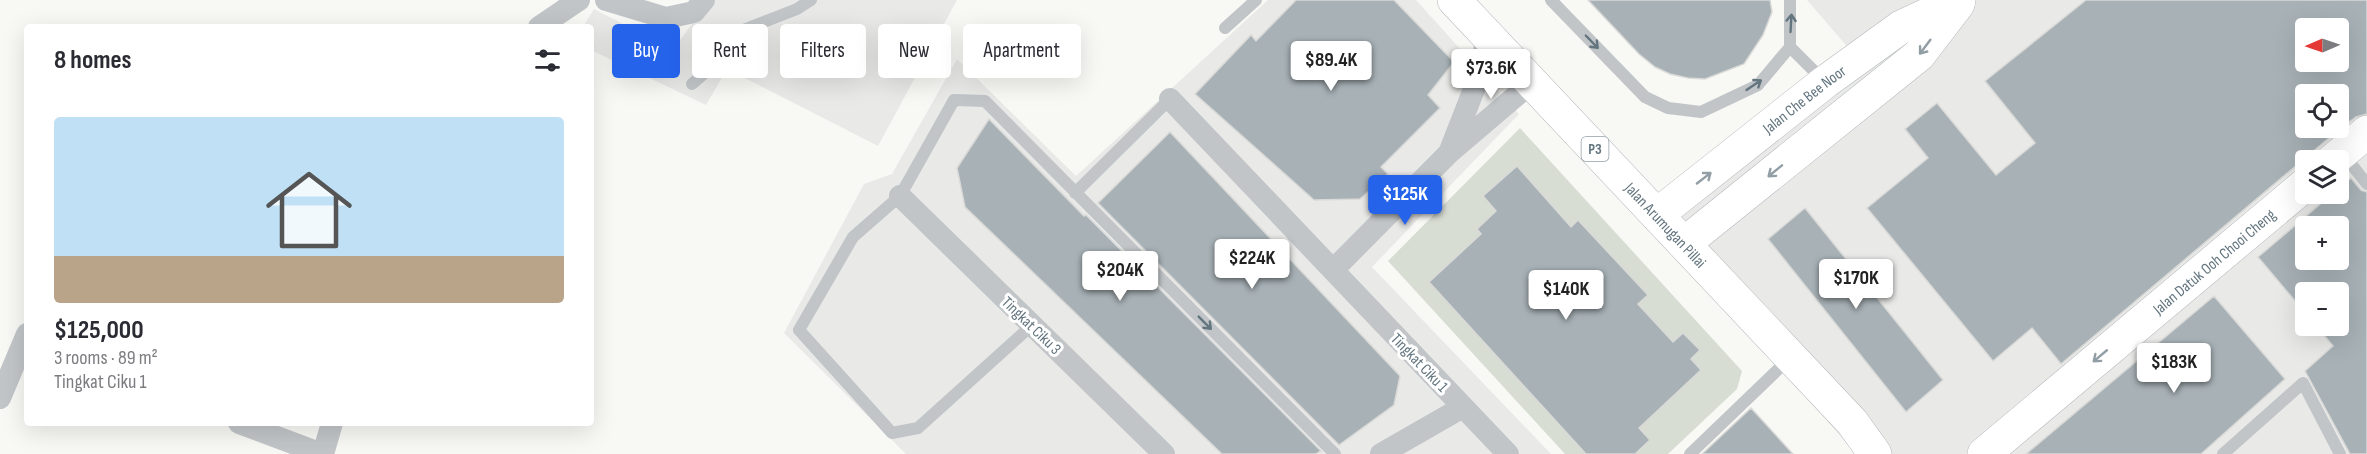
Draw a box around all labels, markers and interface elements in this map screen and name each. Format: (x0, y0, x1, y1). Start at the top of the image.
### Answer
one-way arrow (1786, 14, 1797, 34)
north arrow (2295, 18, 2349, 72)
map controls (2295, 18, 2349, 336)
chip: Buy (612, 24, 680, 78)
chip: Rent (692, 24, 768, 78)
chip: Filters (780, 24, 866, 78)
chip: New (878, 24, 951, 78)
chip: Apartment (963, 24, 1081, 78)
one-way arrow (1584, 34, 1598, 49)
one-way arrow (1919, 38, 1932, 54)
pin: $89.4K (1282, 41, 1380, 92)
icon: filters (531, 44, 564, 77)
text: 8 homes (54, 45, 132, 76)
text: $89.4K (1305, 48, 1357, 72)
pin: $73.6K (1442, 49, 1540, 100)
text: $73.6K (1465, 56, 1517, 80)
street label: Jalan Che Bee Noor (1759, 62, 1851, 139)
one-way arrow (1746, 79, 1762, 91)
button: locate (2295, 84, 2349, 138)
road number: P3 (1582, 137, 1608, 161)
button: layers (2295, 150, 2349, 204)
icon: home (255, 156, 363, 264)
one-way arrow (1767, 164, 1783, 177)
one-way arrow (1696, 171, 1712, 184)
pin: $125K (1363, 175, 1447, 226)
street label: Jalan Arumugan Pillai (1620, 179, 1710, 272)
text: $125K (1382, 182, 1428, 206)
street label: Jalan Datuk Ooh Chooi Cheng (2149, 206, 2280, 320)
button: + (2295, 216, 2349, 270)
pin: $224K (1210, 239, 1294, 290)
text: $224K (1229, 246, 1275, 270)
pin: $204K (1078, 251, 1162, 302)
text: $204K (1096, 258, 1144, 282)
pin: $170K (1814, 259, 1898, 310)
text: $170K (1833, 266, 1879, 290)
pin: $140K (1524, 270, 1608, 321)
text: $140K (1543, 277, 1589, 301)
button: − (2295, 282, 2349, 336)
street label: Tingkat Ciku 3 (997, 293, 1065, 359)
text: $125,000 (54, 315, 144, 346)
one-way arrow (1197, 316, 1212, 331)
street label: Tingkat Ciku 1 (1386, 330, 1452, 397)
pin: $183K (2132, 343, 2216, 394)
text: 3 rooms · 89 m² (54, 346, 158, 370)
one-way arrow (2092, 350, 2108, 363)
text: $183K (2151, 350, 2197, 374)
text: Tingkat Ciku 1 (54, 370, 147, 394)

